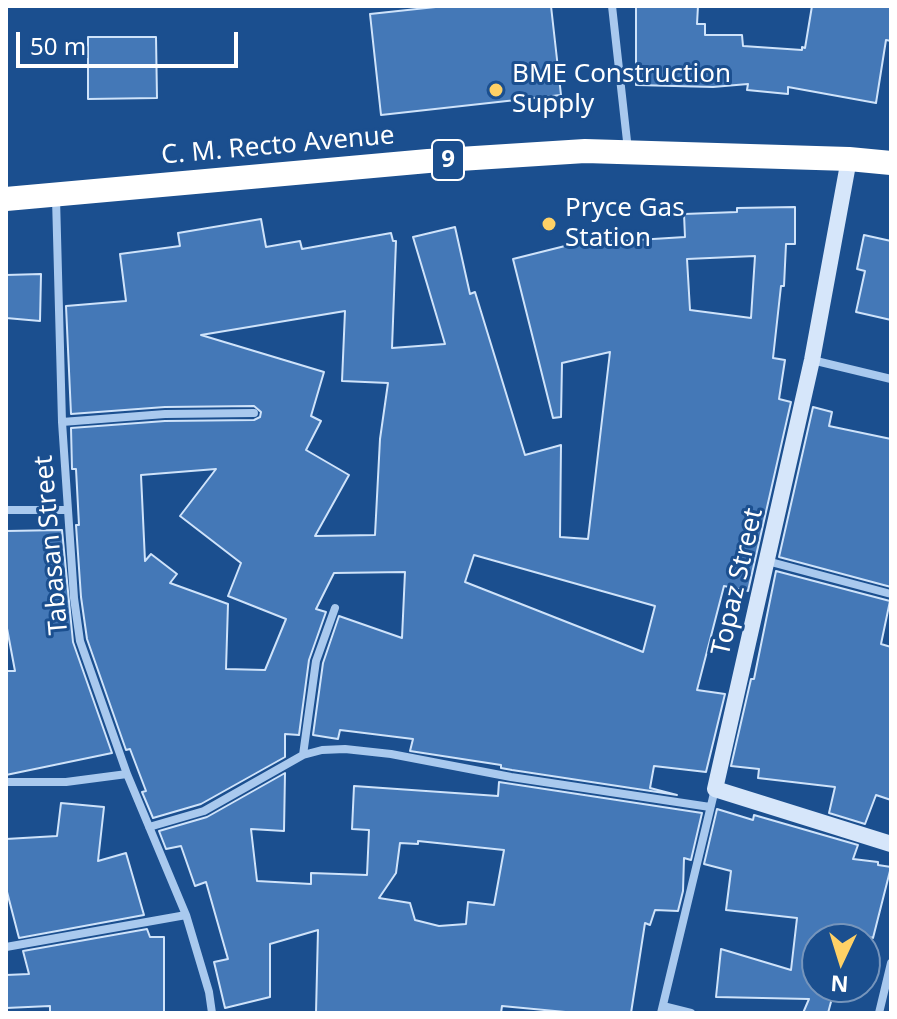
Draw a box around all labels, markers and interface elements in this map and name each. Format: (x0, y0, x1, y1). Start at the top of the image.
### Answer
scale bar (20, 16, 242, 66)
text: 50 m (30, 29, 86, 62)
place label: BME Construction Supply (512, 59, 731, 120)
marker: BME Construction Supply (487, 81, 505, 99)
street label: C. M. Recto Avenue (160, 120, 396, 172)
road number: 9 (432, 140, 464, 180)
place label: Pryce Gas Station (565, 193, 685, 254)
marker: Pryce Gas Station (540, 215, 558, 233)
street label: Tabasan Street (29, 454, 75, 636)
street label: Topaz Street (706, 505, 770, 659)
north arrow (801, 923, 881, 1003)
text: N (830, 969, 849, 1001)

